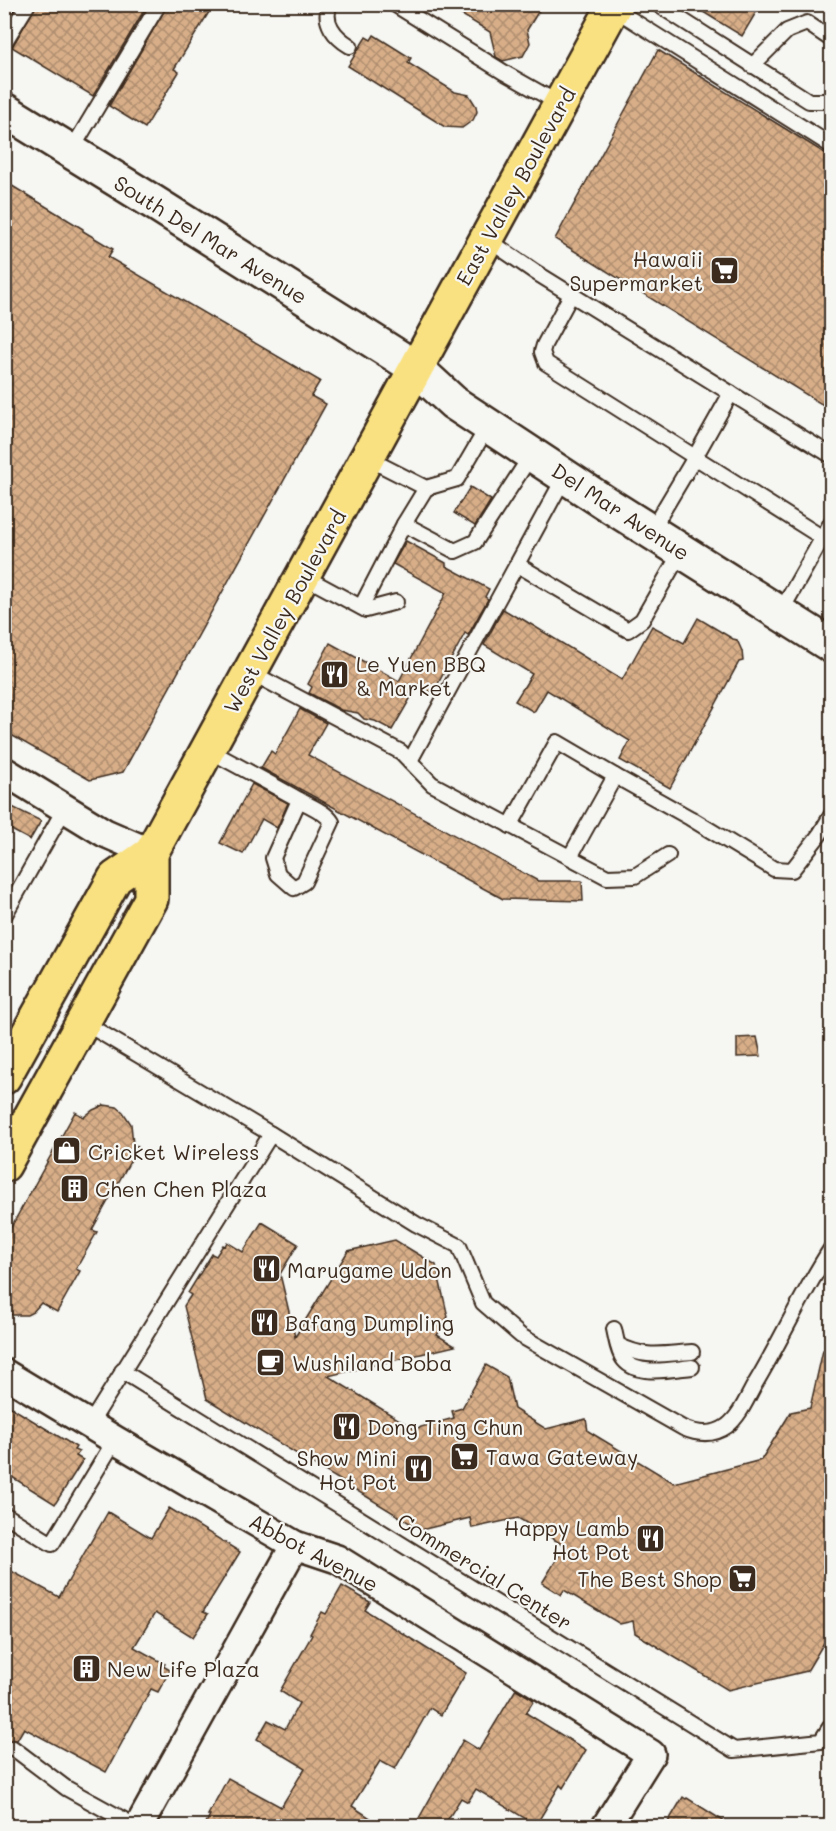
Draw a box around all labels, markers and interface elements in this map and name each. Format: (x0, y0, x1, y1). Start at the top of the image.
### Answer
street label: East Valley Boulevard (449, 82, 581, 290)
street label: South Del Mar Avenue (109, 169, 313, 309)
place label: Hawaii Supermarket (569, 245, 703, 296)
supermarket icon: Hawaii Supermarket (708, 254, 740, 286)
street label: Del Mar Avenue (547, 456, 695, 566)
street label: West Valley Boulevard (217, 504, 351, 718)
place label: Le Yuen BBQ & Market (356, 650, 486, 701)
restaurant icon: Le Yuen BBQ & Market (319, 659, 351, 691)
shop icon: Cricket Wireless (51, 1135, 83, 1167)
place label: Cricket Wireless (88, 1138, 260, 1165)
building icon: Chen Chen Plaza (58, 1172, 90, 1204)
place label: Chen Chen Plaza (95, 1175, 267, 1202)
restaurant icon: Marugame Udon (250, 1253, 282, 1285)
place label: Marugame Udon (287, 1256, 452, 1283)
restaurant icon: Bafang Dumpling (248, 1306, 280, 1338)
place label: Bafang Dumpling (285, 1309, 454, 1336)
cafe icon: Wushiland Boba (255, 1346, 287, 1378)
place label: Wushiland Boba (292, 1349, 452, 1376)
restaurant icon: Dong Ting Chun (330, 1410, 362, 1442)
place label: Dong Ting Chun (367, 1413, 523, 1440)
supermarket icon: Tawa Gateway (449, 1440, 481, 1472)
place label: Tawa Gateway (486, 1443, 638, 1470)
place label: Show Mini Hot Pot (297, 1444, 397, 1495)
restaurant icon: Show Mini Hot Pot (402, 1453, 434, 1485)
street label: Commercial Center (393, 1506, 577, 1636)
street label: Abbot Avenue (245, 1507, 383, 1597)
place label: Happy Lamb Hot Pot (504, 1514, 630, 1565)
restaurant icon: Happy Lamb Hot Pot (635, 1523, 667, 1555)
supermarket icon: The Best Shop (727, 1562, 759, 1594)
place label: The Best Shop (577, 1565, 722, 1592)
building icon: New Life Plaza (70, 1652, 102, 1684)
place label: New Life Plaza (107, 1655, 260, 1682)

